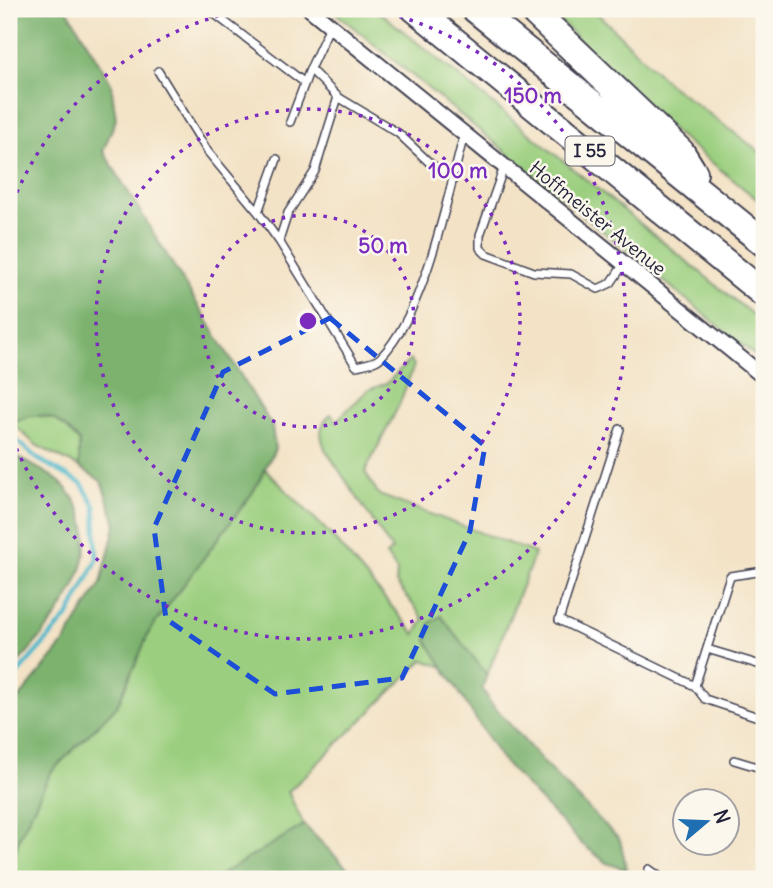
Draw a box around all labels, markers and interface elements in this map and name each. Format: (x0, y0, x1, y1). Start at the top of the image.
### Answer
text: 150 m (504, 82, 562, 109)
road number: I 55 (566, 136, 614, 166)
street label: Hoffmeister Avenue (525, 156, 671, 280)
text: 100 m (428, 157, 488, 184)
text: 50 m (358, 232, 408, 259)
centre of rings (296, 309, 320, 333)
north arrow (672, 786, 742, 856)
text: N (709, 806, 736, 827)

